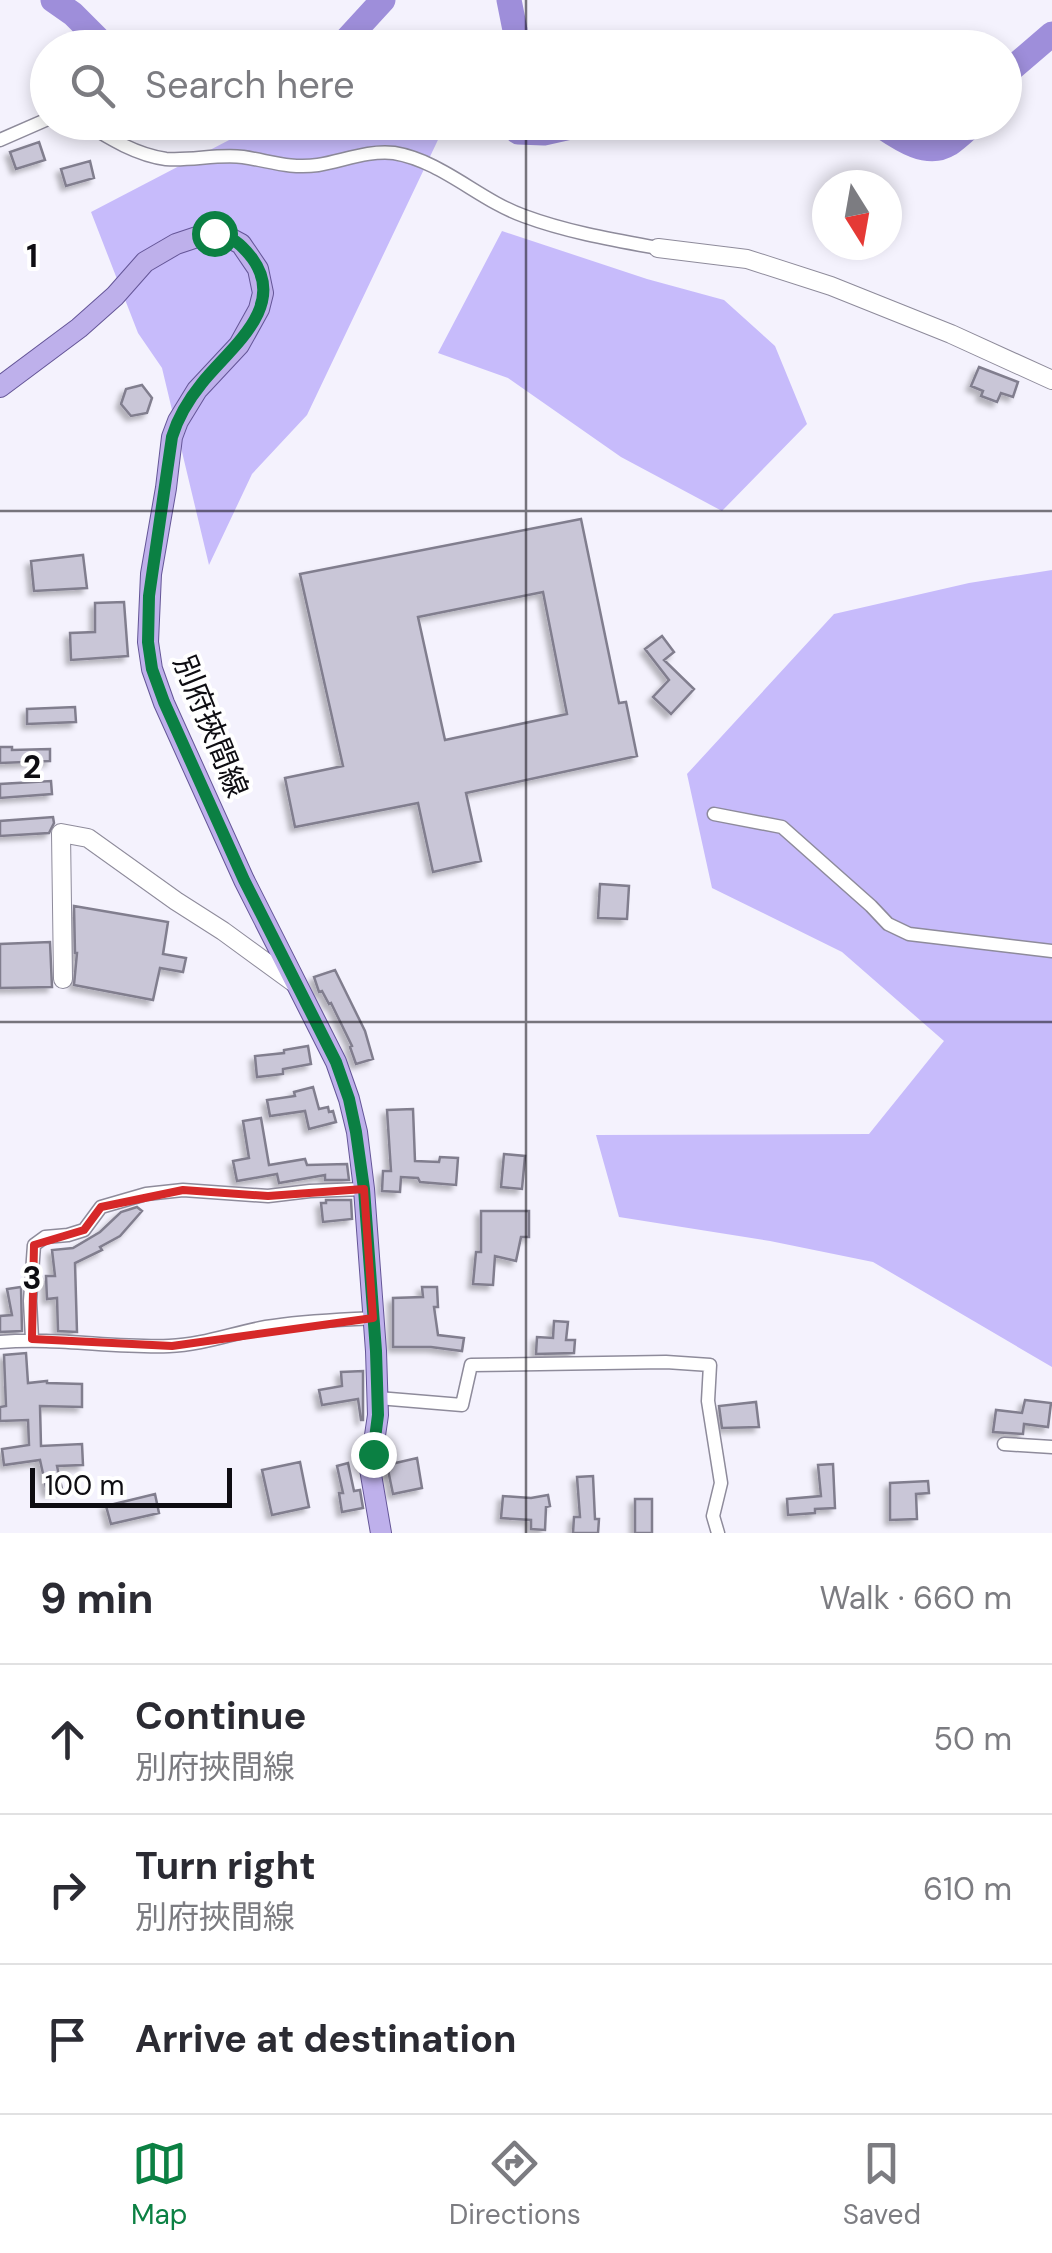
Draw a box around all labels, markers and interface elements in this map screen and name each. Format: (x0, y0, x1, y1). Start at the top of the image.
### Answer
search box (30, 30, 1022, 140)
icon: search (65, 58, 120, 113)
text: Search here (145, 60, 355, 110)
north arrow (812, 170, 902, 260)
route start (192, 211, 238, 257)
text: 1 (26, 235, 38, 277)
street label: 別府挾間線 (165, 649, 257, 803)
text: 2 (23, 746, 41, 788)
text: 3 (22, 1257, 42, 1299)
route end (351, 1432, 397, 1478)
scale bar (30, 1463, 232, 1508)
text: 100 m (45, 1467, 124, 1504)
text: 9 min (40, 1571, 153, 1626)
text: Walk · 660 m (819, 1577, 1012, 1619)
text: Continue (135, 1691, 306, 1741)
icon: ahead (40, 1712, 95, 1767)
text: 50 m (934, 1718, 1012, 1760)
text: 別府挾間線 (135, 1746, 295, 1788)
text: Turn right (135, 1841, 316, 1891)
icon: right (40, 1862, 95, 1917)
text: 610 m (923, 1868, 1012, 1910)
text: 別府挾間線 (135, 1896, 295, 1938)
icon: arrive (40, 2012, 95, 2067)
text: Arrive at destination (135, 2014, 517, 2064)
tab: Map (131, 2136, 187, 2233)
tab: Directions (449, 2136, 581, 2233)
tab: Saved (843, 2136, 921, 2233)

